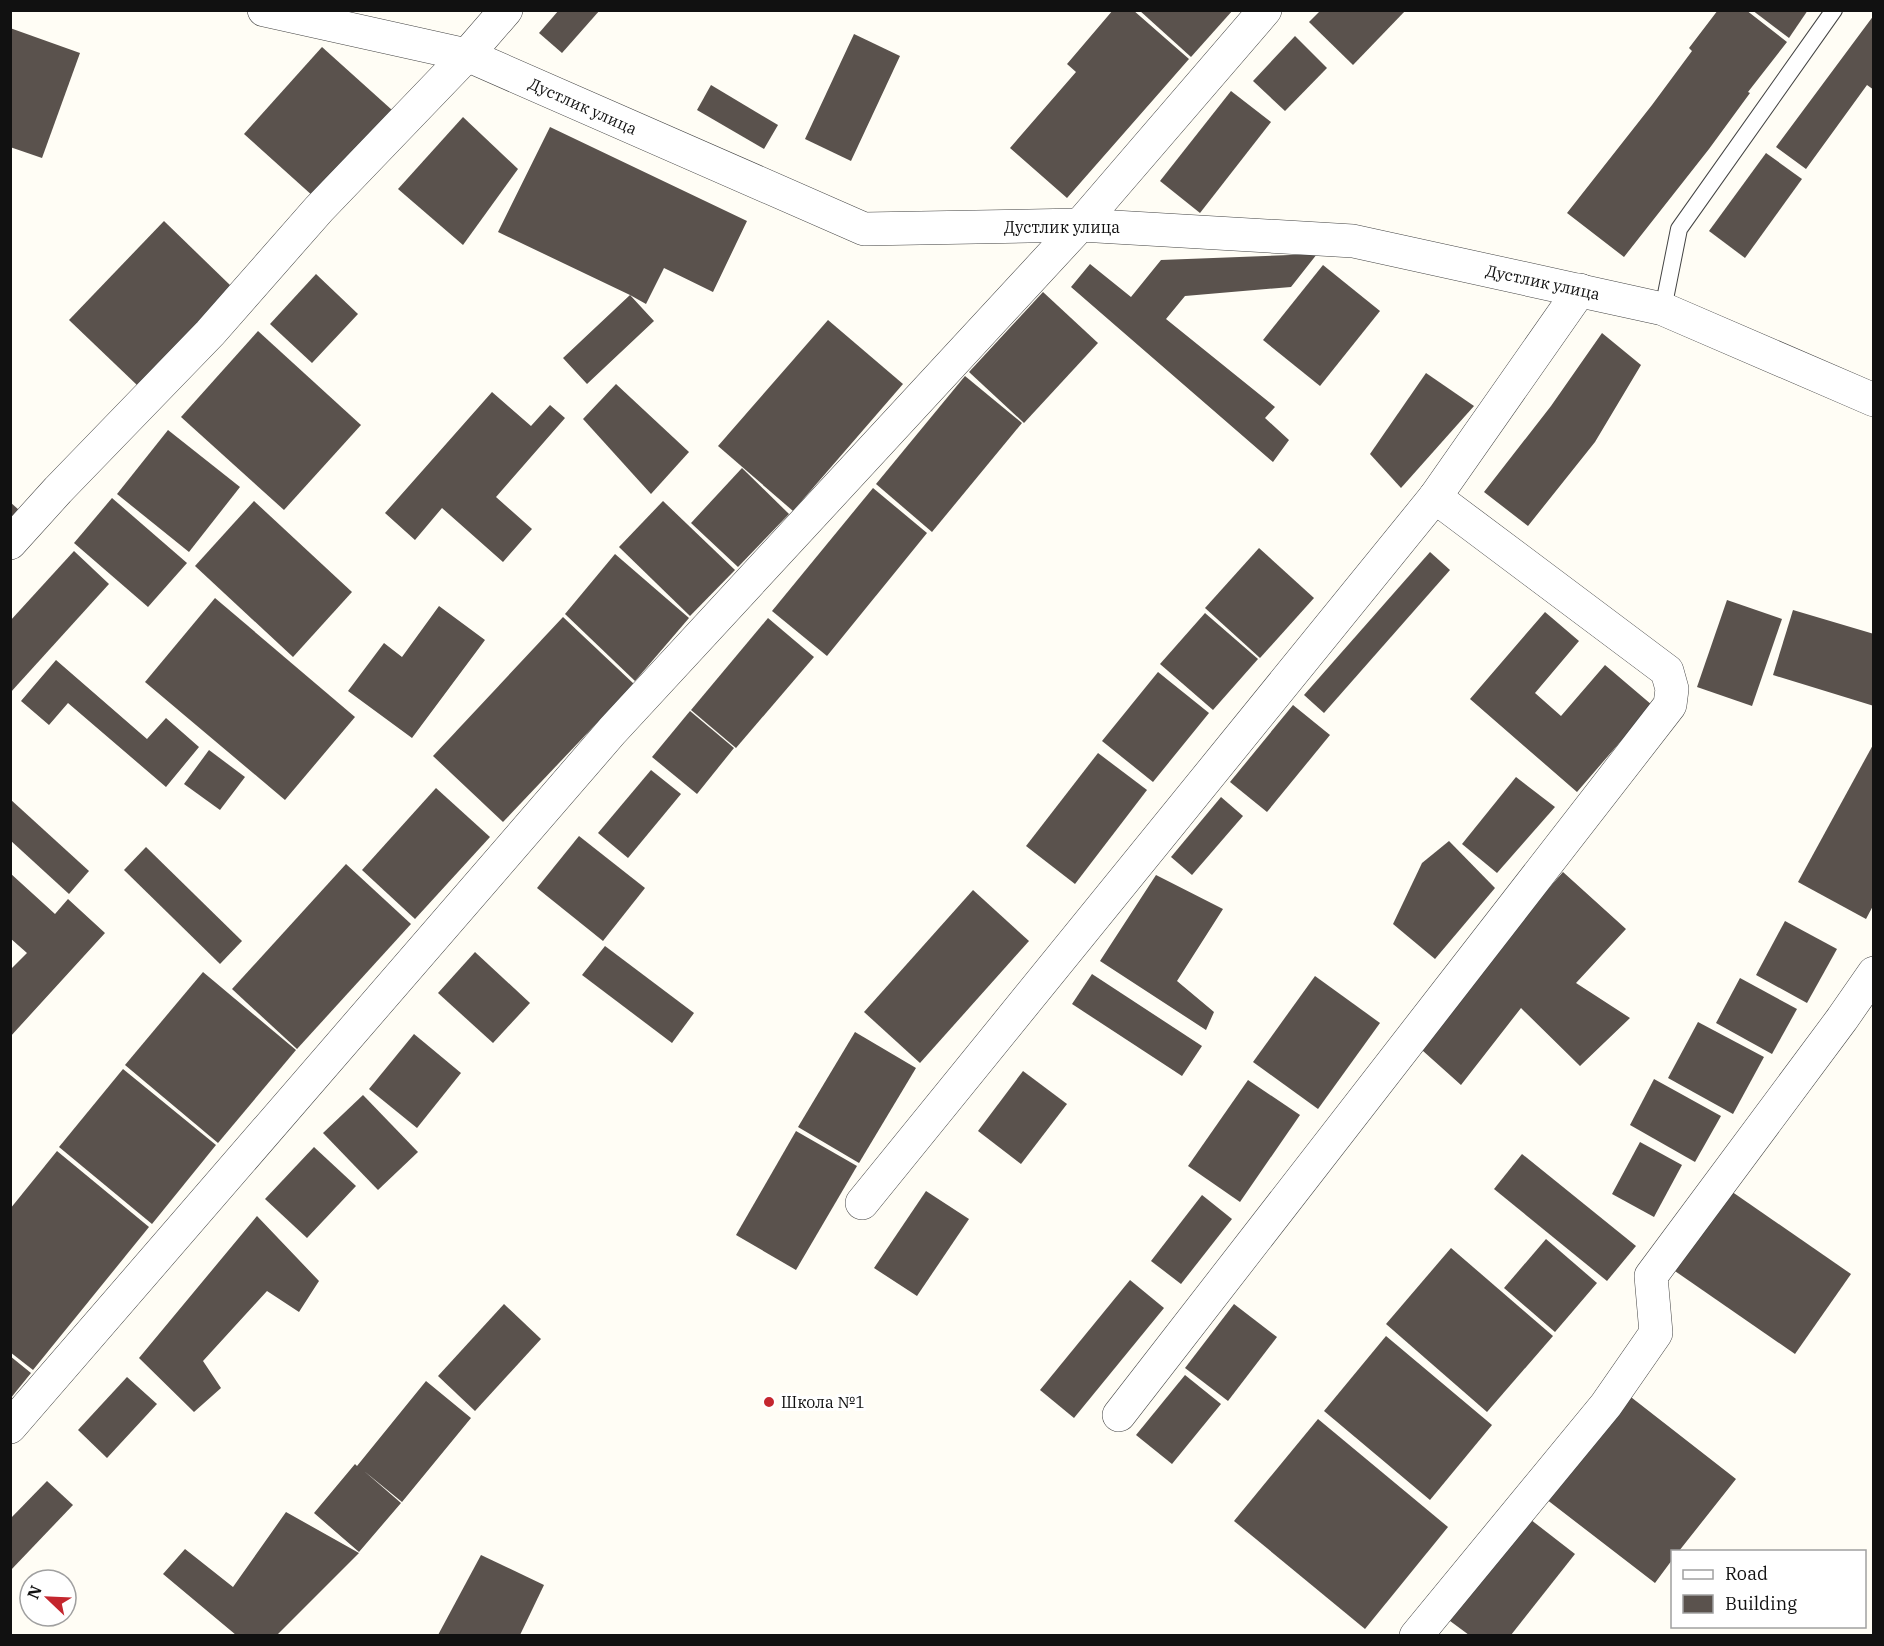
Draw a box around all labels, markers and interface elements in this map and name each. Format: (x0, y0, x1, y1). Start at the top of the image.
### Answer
street label: Дустлик улица (526, 73, 640, 139)
street label: Дустлик улица (1004, 217, 1120, 237)
street label: Дустлик улица (1484, 260, 1602, 304)
place label: Школа №1 (781, 1392, 865, 1412)
marker: Школа №1 (762, 1395, 776, 1409)
legend (1671, 1550, 1866, 1628)
text: Road (1725, 1562, 1768, 1585)
north arrow (18, 1568, 78, 1628)
text: N (23, 1582, 46, 1602)
text: Building (1725, 1592, 1797, 1615)

